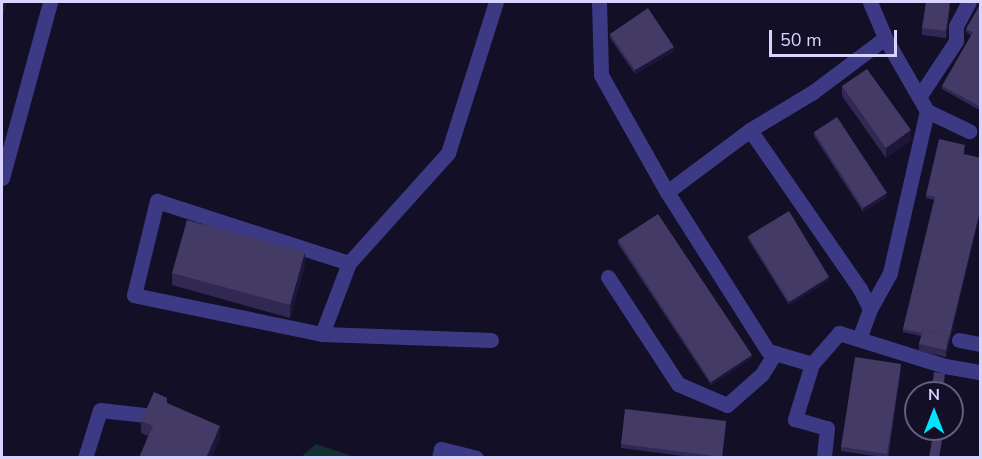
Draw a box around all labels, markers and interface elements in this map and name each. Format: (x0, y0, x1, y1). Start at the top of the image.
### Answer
scale bar (772, 18, 900, 56)
text: 50 m (780, 28, 822, 52)
north arrow (904, 381, 964, 441)
text: N (928, 384, 940, 406)

